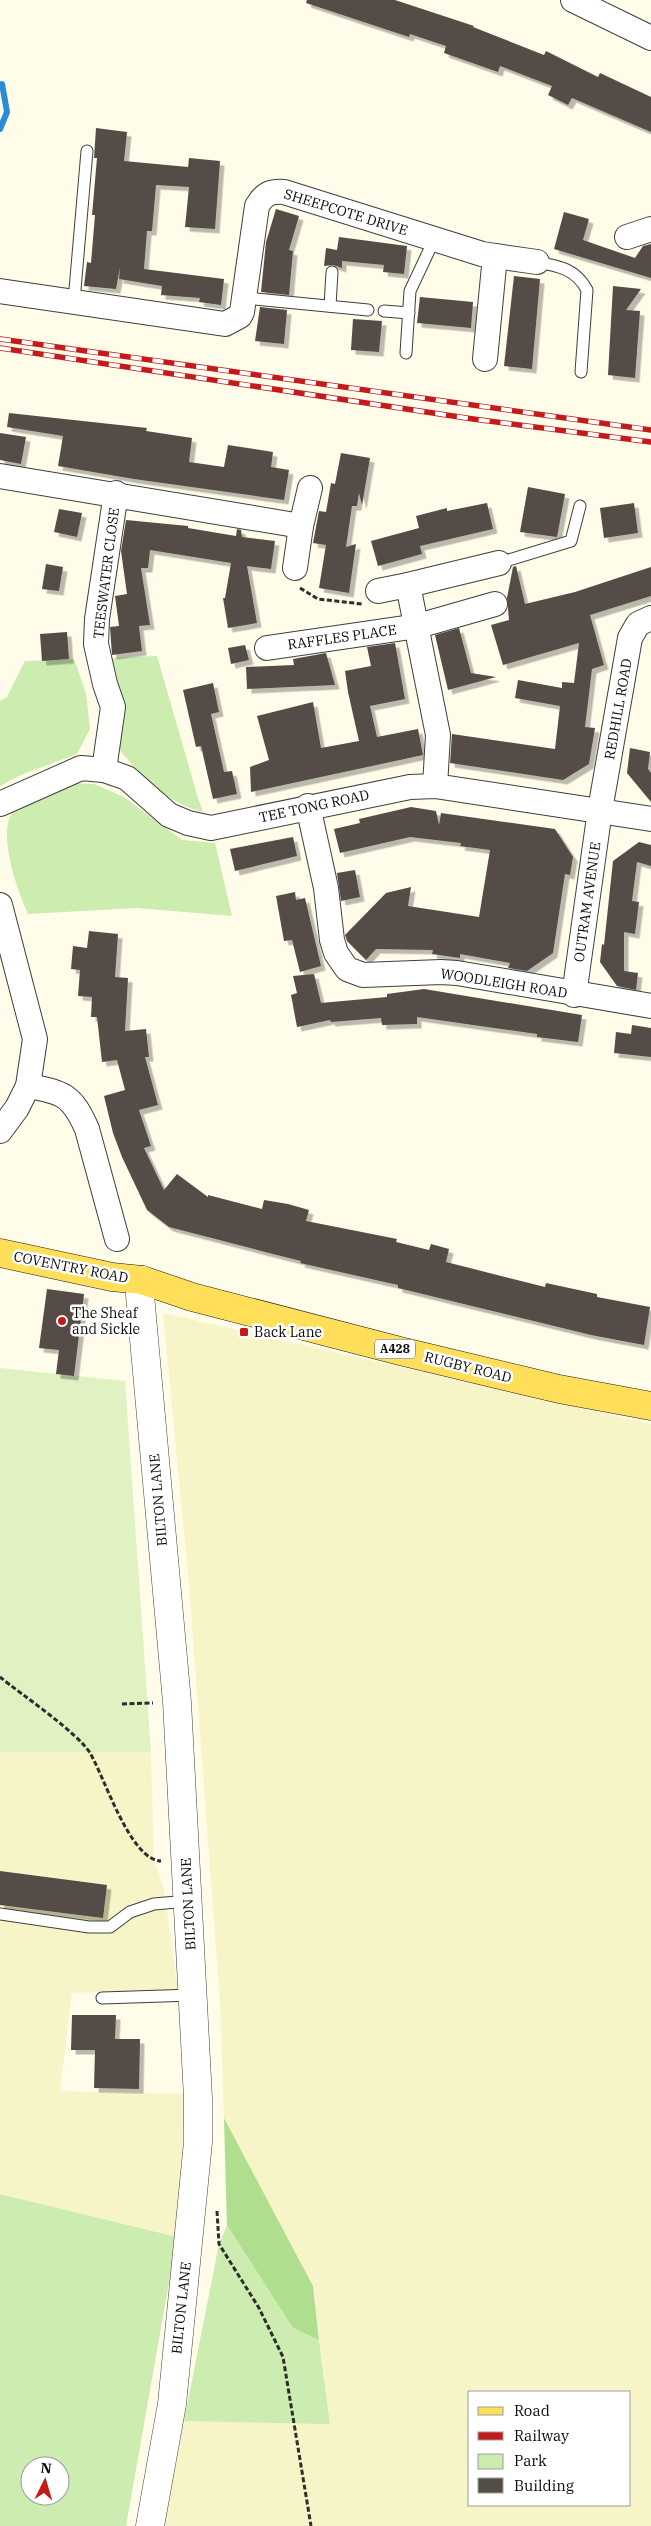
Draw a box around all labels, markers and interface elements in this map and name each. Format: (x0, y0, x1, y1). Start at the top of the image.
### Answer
street label: SHEEPCOTE DRIVE (282, 185, 410, 239)
street label: TEESWATER CLOSE (89, 506, 123, 640)
street label: RAFFLES PLACE (286, 620, 398, 654)
street label: REDHILL ROAD (600, 657, 636, 761)
street label: TEE TONG ROAD (257, 786, 371, 826)
street label: OUTRAM AVENUE (570, 841, 604, 963)
street label: WOODLEIGH ROAD (439, 964, 569, 1002)
street label: COVENTRY ROAD (12, 1247, 130, 1287)
place label: The Sheaf and Sickle (72, 1304, 140, 1338)
marker: The Sheaf and Sickle (56, 1315, 68, 1327)
place label: Back Lane (254, 1323, 322, 1341)
marker: Back Lane (238, 1326, 250, 1338)
road number: A428 (375, 1340, 415, 1358)
street label: RUGBY ROAD (423, 1347, 514, 1387)
street label: BILTON LANE (145, 1453, 171, 1547)
street label: BILTON LANE (177, 1857, 199, 1951)
street label: BILTON LANE (167, 2261, 195, 2355)
legend (468, 2391, 631, 2506)
text: Road (514, 2401, 550, 2420)
text: Railway (514, 2426, 569, 2445)
text: Park (514, 2451, 547, 2470)
north arrow (20, 2456, 70, 2506)
text: N (40, 2459, 52, 2477)
text: Building (514, 2476, 574, 2495)

